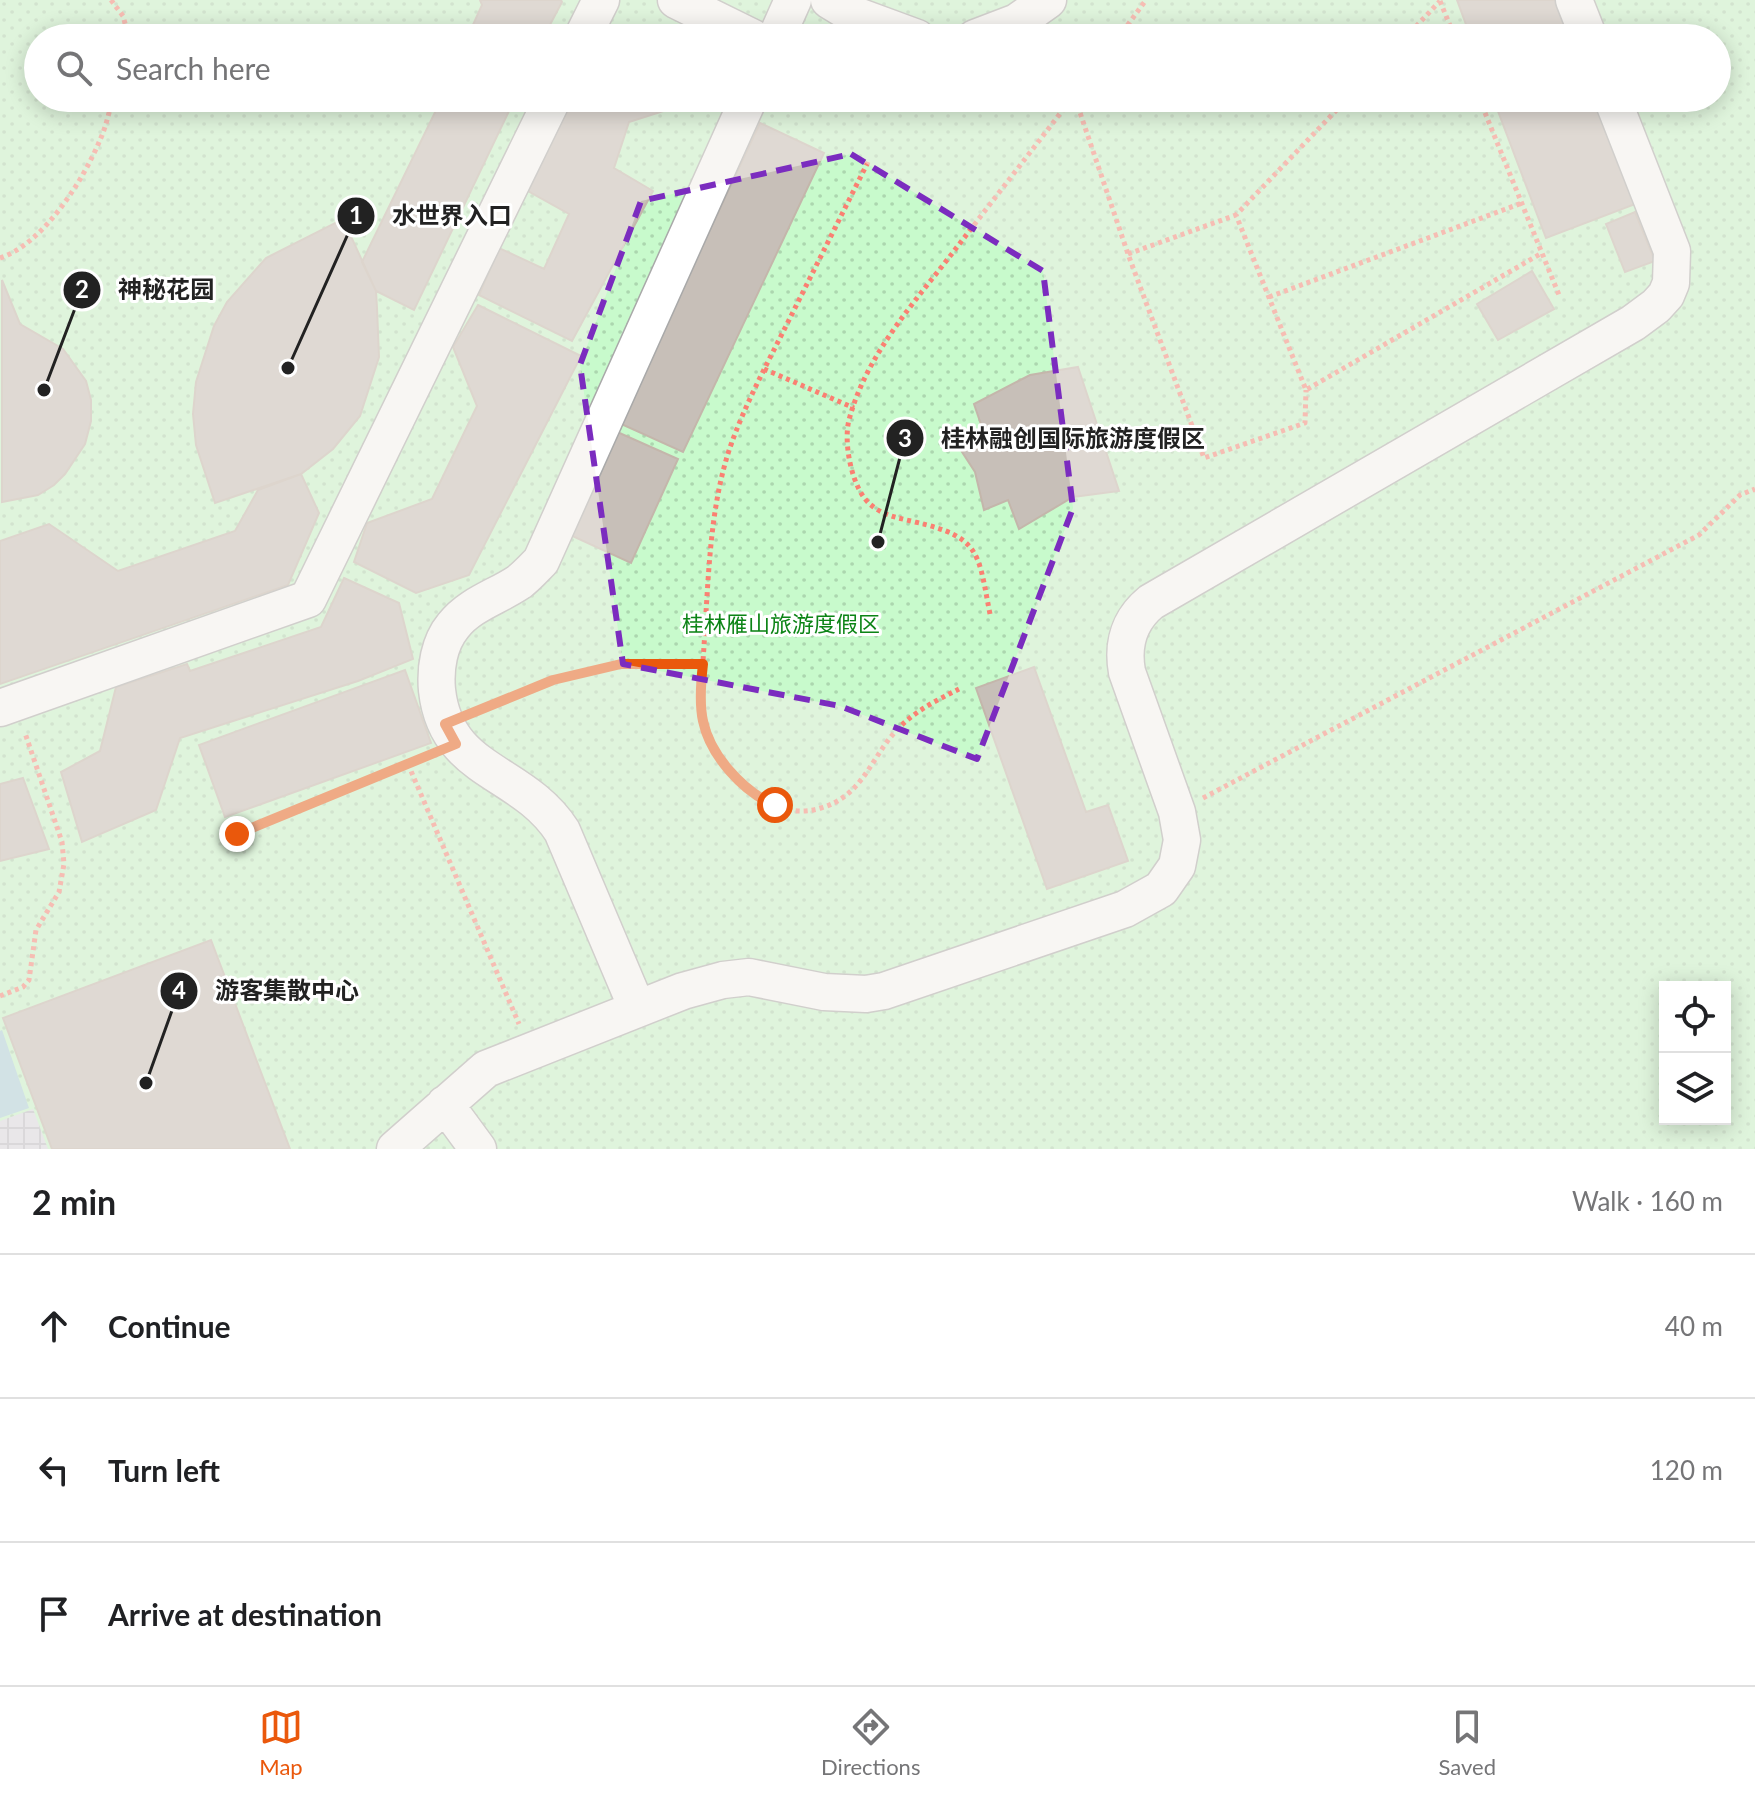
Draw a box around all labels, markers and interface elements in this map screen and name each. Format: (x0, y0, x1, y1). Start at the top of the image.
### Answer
search box (24, 24, 1731, 112)
icon: search (52, 46, 96, 90)
text: Search here (116, 50, 271, 86)
callout: 水世界入口 (336, 192, 528, 240)
text: 1 (349, 200, 363, 229)
text: 水世界入口 (392, 200, 512, 229)
callout: 神秘花园 (62, 266, 230, 314)
text: 2 (75, 274, 89, 303)
text: 神秘花园 (118, 274, 214, 303)
callout: 桂林融创国际旅游度假区 (885, 414, 1221, 462)
text: 3 (898, 423, 912, 452)
text: 桂林融创国际旅游度假区 (941, 423, 1205, 452)
park label: 桂林雁山旅游度假区 (682, 610, 880, 637)
route start (757, 787, 793, 823)
route end (219, 816, 255, 852)
callout: 游客集散中心 (159, 967, 375, 1015)
text: 4 (172, 975, 186, 1004)
text: 游客集散中心 (215, 975, 359, 1004)
map controls (1659, 981, 1731, 1125)
button: locate (1659, 981, 1731, 1053)
button: layers (1659, 1053, 1731, 1125)
text: 2 min (32, 1181, 116, 1222)
text: Walk · 160 m (1572, 1185, 1723, 1217)
icon: ahead (32, 1304, 76, 1348)
text: Continue (108, 1308, 231, 1344)
text: 40 m (1665, 1310, 1723, 1342)
icon: left (32, 1448, 76, 1492)
text: Turn left (108, 1452, 220, 1488)
text: 120 m (1650, 1454, 1723, 1486)
icon: arrive (32, 1592, 76, 1636)
text: Arrive at destination (108, 1596, 382, 1632)
tab: Map (259, 1705, 303, 1780)
tab: Directions (821, 1705, 920, 1780)
tab: Saved (1438, 1705, 1496, 1780)

